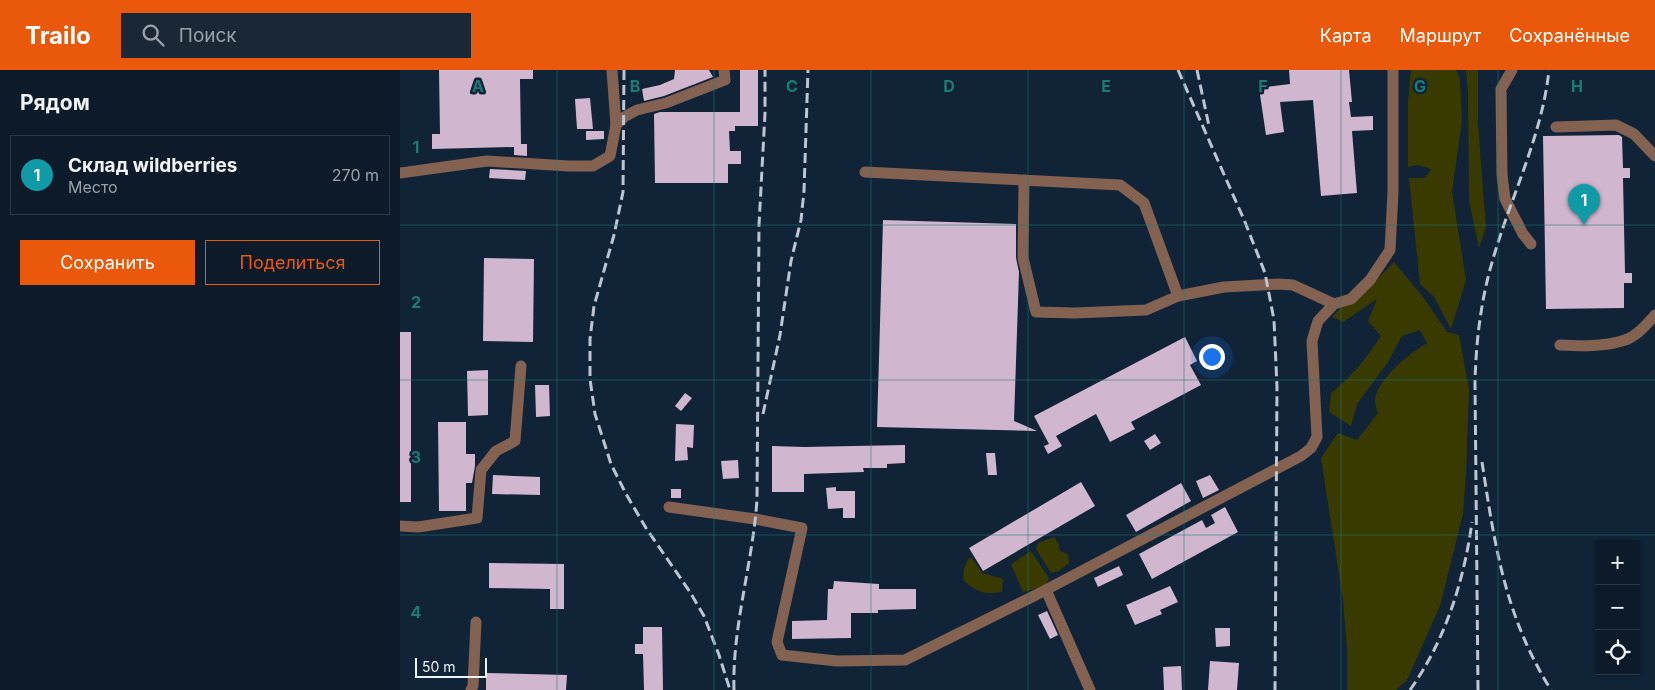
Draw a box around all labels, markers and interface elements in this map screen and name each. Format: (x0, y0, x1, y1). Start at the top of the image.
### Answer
search box (121, 13, 471, 58)
text: Trailo (25, 21, 91, 50)
icon: search (139, 21, 167, 49)
text: Поиск (179, 24, 237, 47)
text: Карта (1320, 25, 1372, 46)
text: Маршрут (1400, 25, 1481, 46)
text: Сохранённые (1509, 25, 1630, 46)
text: A (472, 76, 484, 96)
text: B (630, 76, 640, 96)
text: C (786, 76, 798, 96)
text: D (943, 76, 955, 96)
text: E (1101, 76, 1111, 96)
text: F (1258, 76, 1268, 96)
text: G (1414, 76, 1426, 96)
text: H (1571, 76, 1583, 96)
text: Рядом (20, 90, 90, 115)
text: 1 (413, 137, 419, 157)
text: Склад wildberries (68, 154, 237, 177)
text: 1 (34, 165, 40, 185)
text: 270 m (332, 165, 379, 185)
text: Место (68, 177, 118, 197)
pin: 1 (1568, 184, 1600, 225)
button: Сохранить (20, 240, 195, 285)
button: Поделиться (205, 240, 380, 285)
text: 2 (411, 292, 421, 312)
your location (1199, 344, 1225, 370)
text: 3 (411, 447, 421, 467)
map controls (1595, 540, 1640, 675)
button: + (1595, 540, 1640, 585)
button: − (1595, 585, 1640, 630)
text: 4 (411, 602, 422, 622)
button: locate (1595, 630, 1640, 675)
scale bar (415, 655, 488, 678)
text: 50 m (422, 658, 456, 675)

